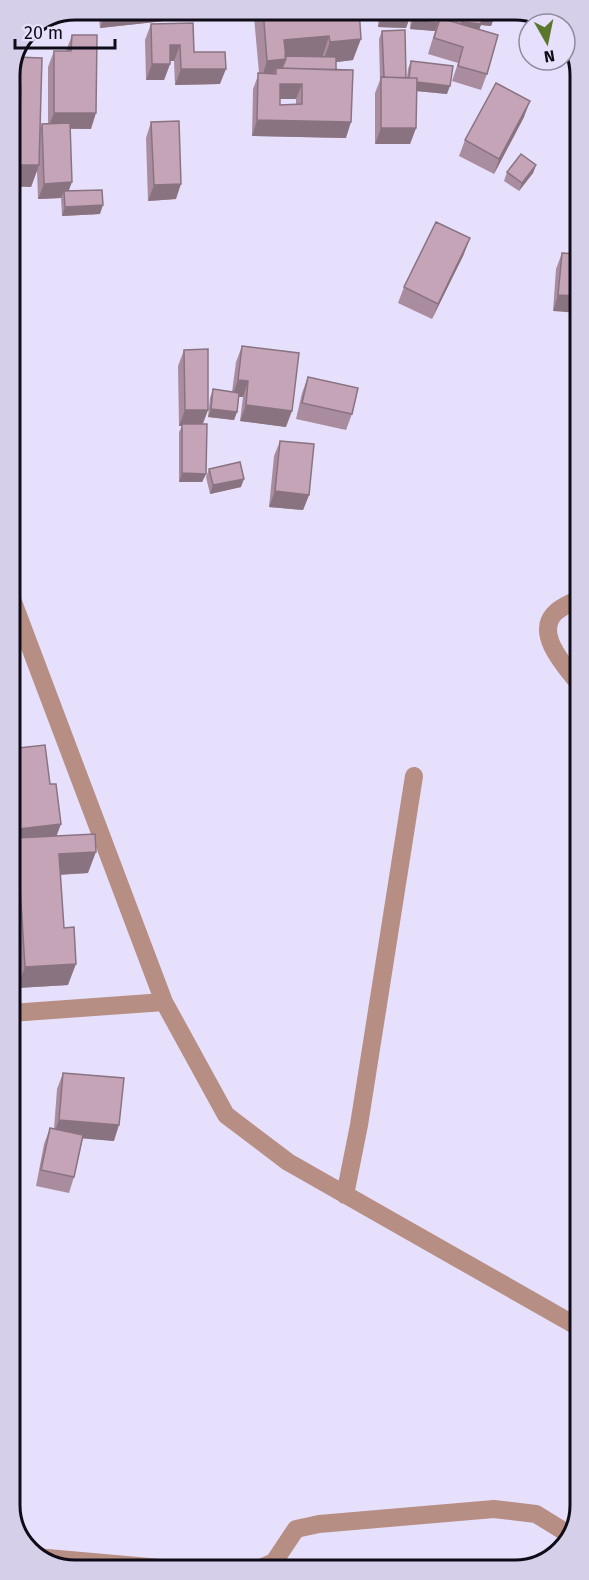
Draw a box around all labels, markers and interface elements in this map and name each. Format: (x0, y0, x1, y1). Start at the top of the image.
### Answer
scale bar (15, 12, 116, 50)
north arrow (517, 12, 577, 72)
text: 20 m (24, 22, 63, 44)
text: N (543, 46, 556, 67)

